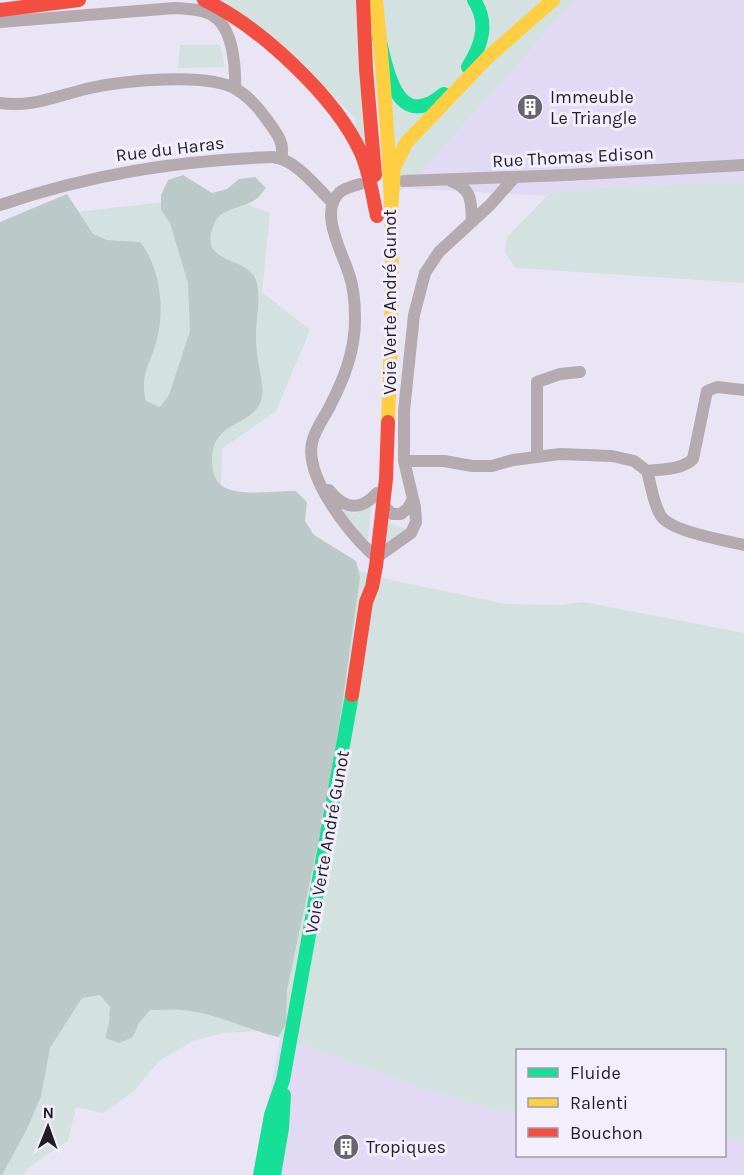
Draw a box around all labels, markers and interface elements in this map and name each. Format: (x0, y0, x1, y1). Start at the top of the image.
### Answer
place label: Immeuble Le Triangle (550, 86, 637, 129)
building icon: Immeuble Le Triangle (515, 92, 545, 122)
street label: Rue du Haras (115, 131, 225, 167)
street label: Rue Thomas Edison (492, 142, 654, 172)
street label: Voie Verte André Gunot (379, 209, 401, 395)
street label: Voie Verte André Gunot (300, 748, 354, 935)
legend (516, 1049, 726, 1157)
text: Fluide (570, 1062, 621, 1084)
text: Ralenti (570, 1092, 628, 1114)
north arrow (18, 1097, 78, 1157)
text: N (42, 1103, 54, 1122)
text: Bouchon (570, 1122, 643, 1144)
building icon: Tropiques (331, 1132, 361, 1162)
place label: Tropiques (366, 1136, 446, 1158)

